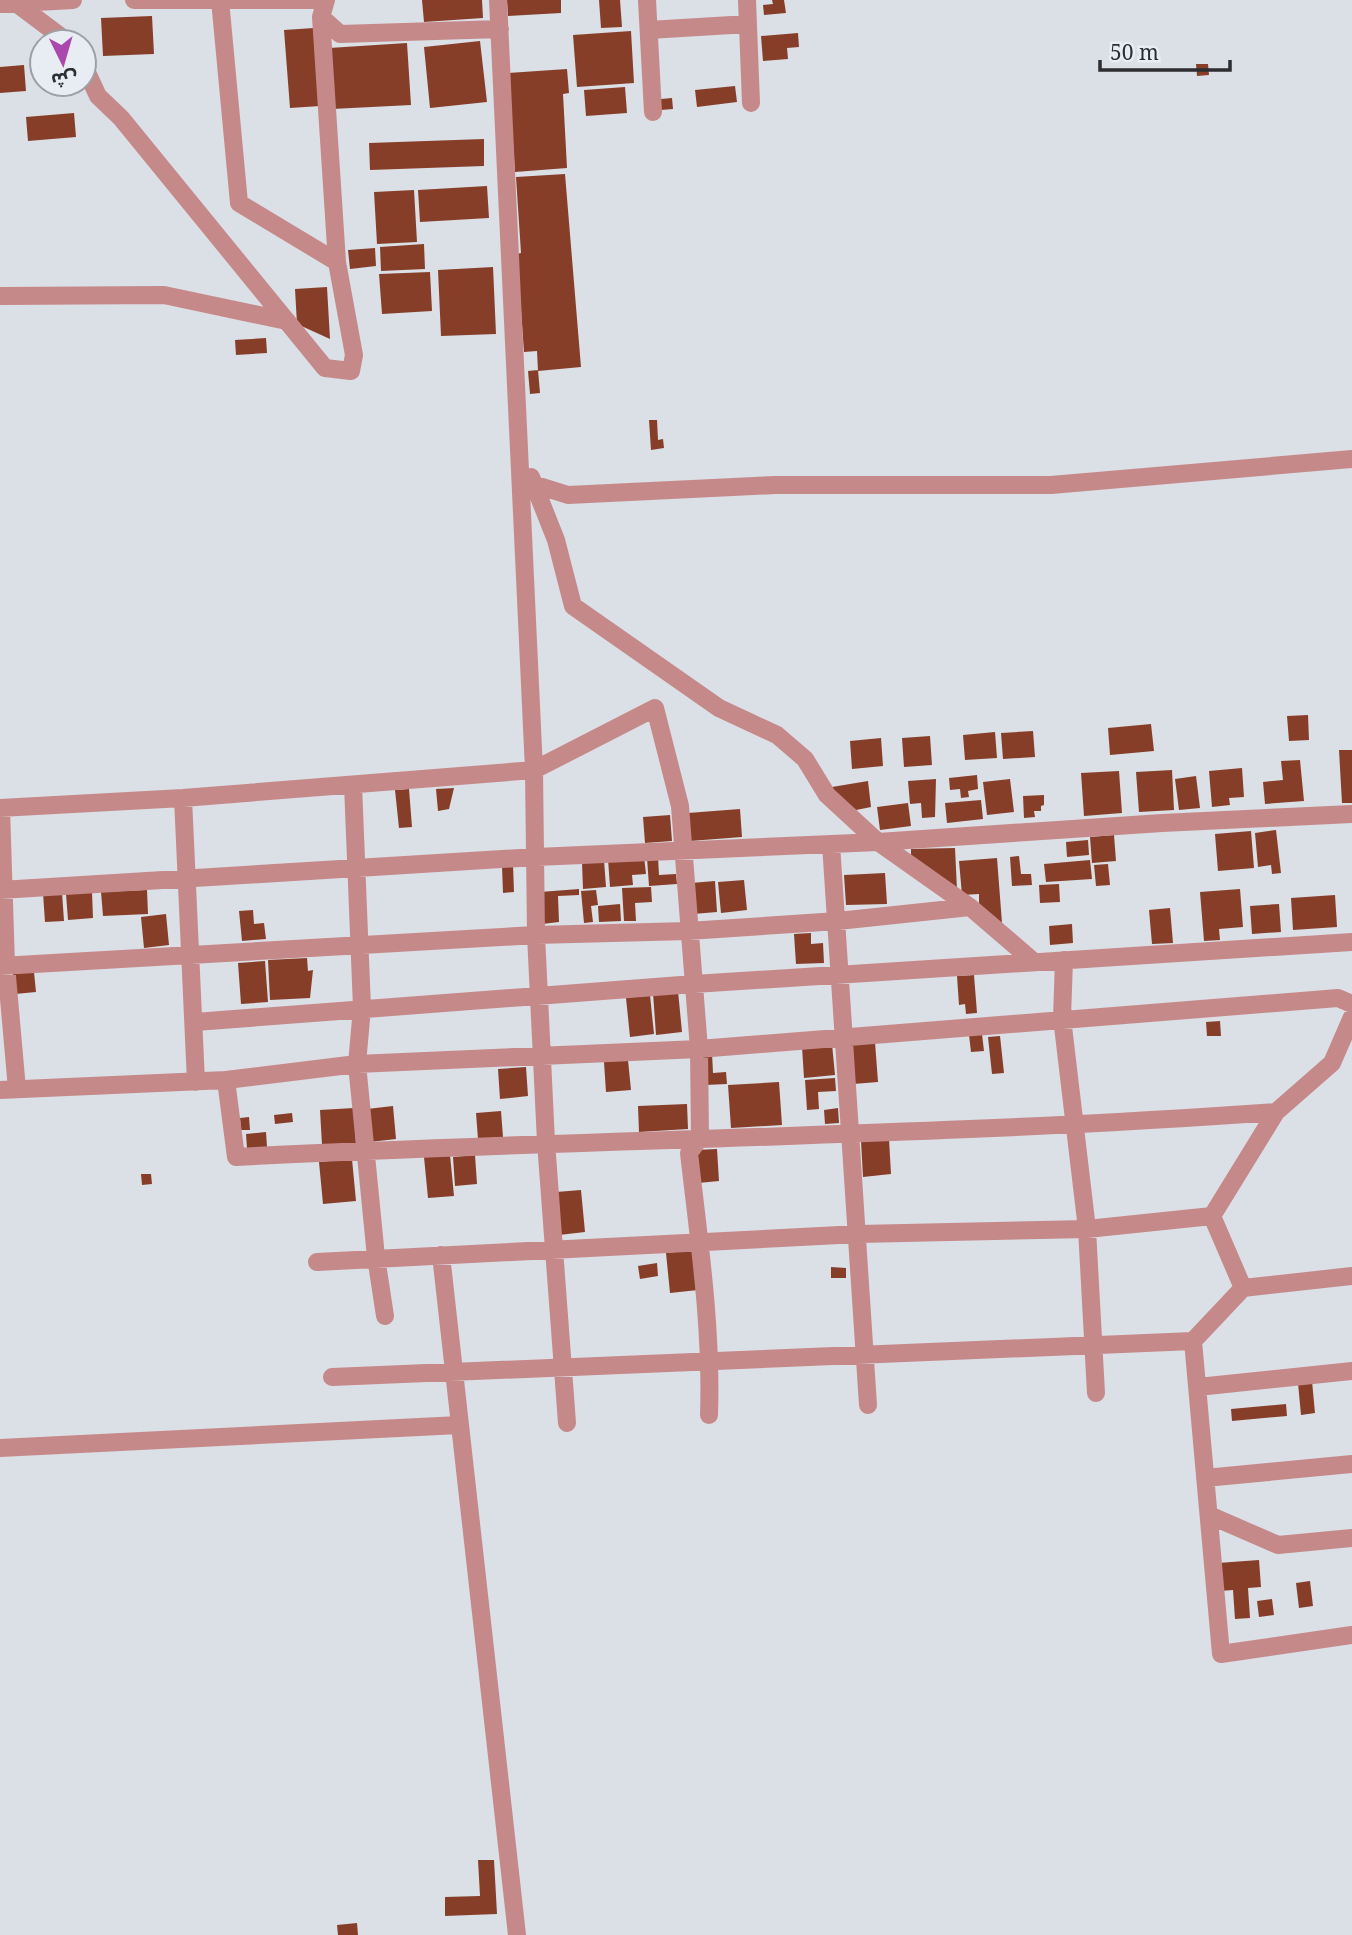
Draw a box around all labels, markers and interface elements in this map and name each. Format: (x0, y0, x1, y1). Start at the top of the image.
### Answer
north arrow (28, 28, 98, 98)
scale bar (1100, 28, 1230, 72)
text: 50 m (1110, 38, 1159, 66)
text: ش (50, 66, 79, 94)

